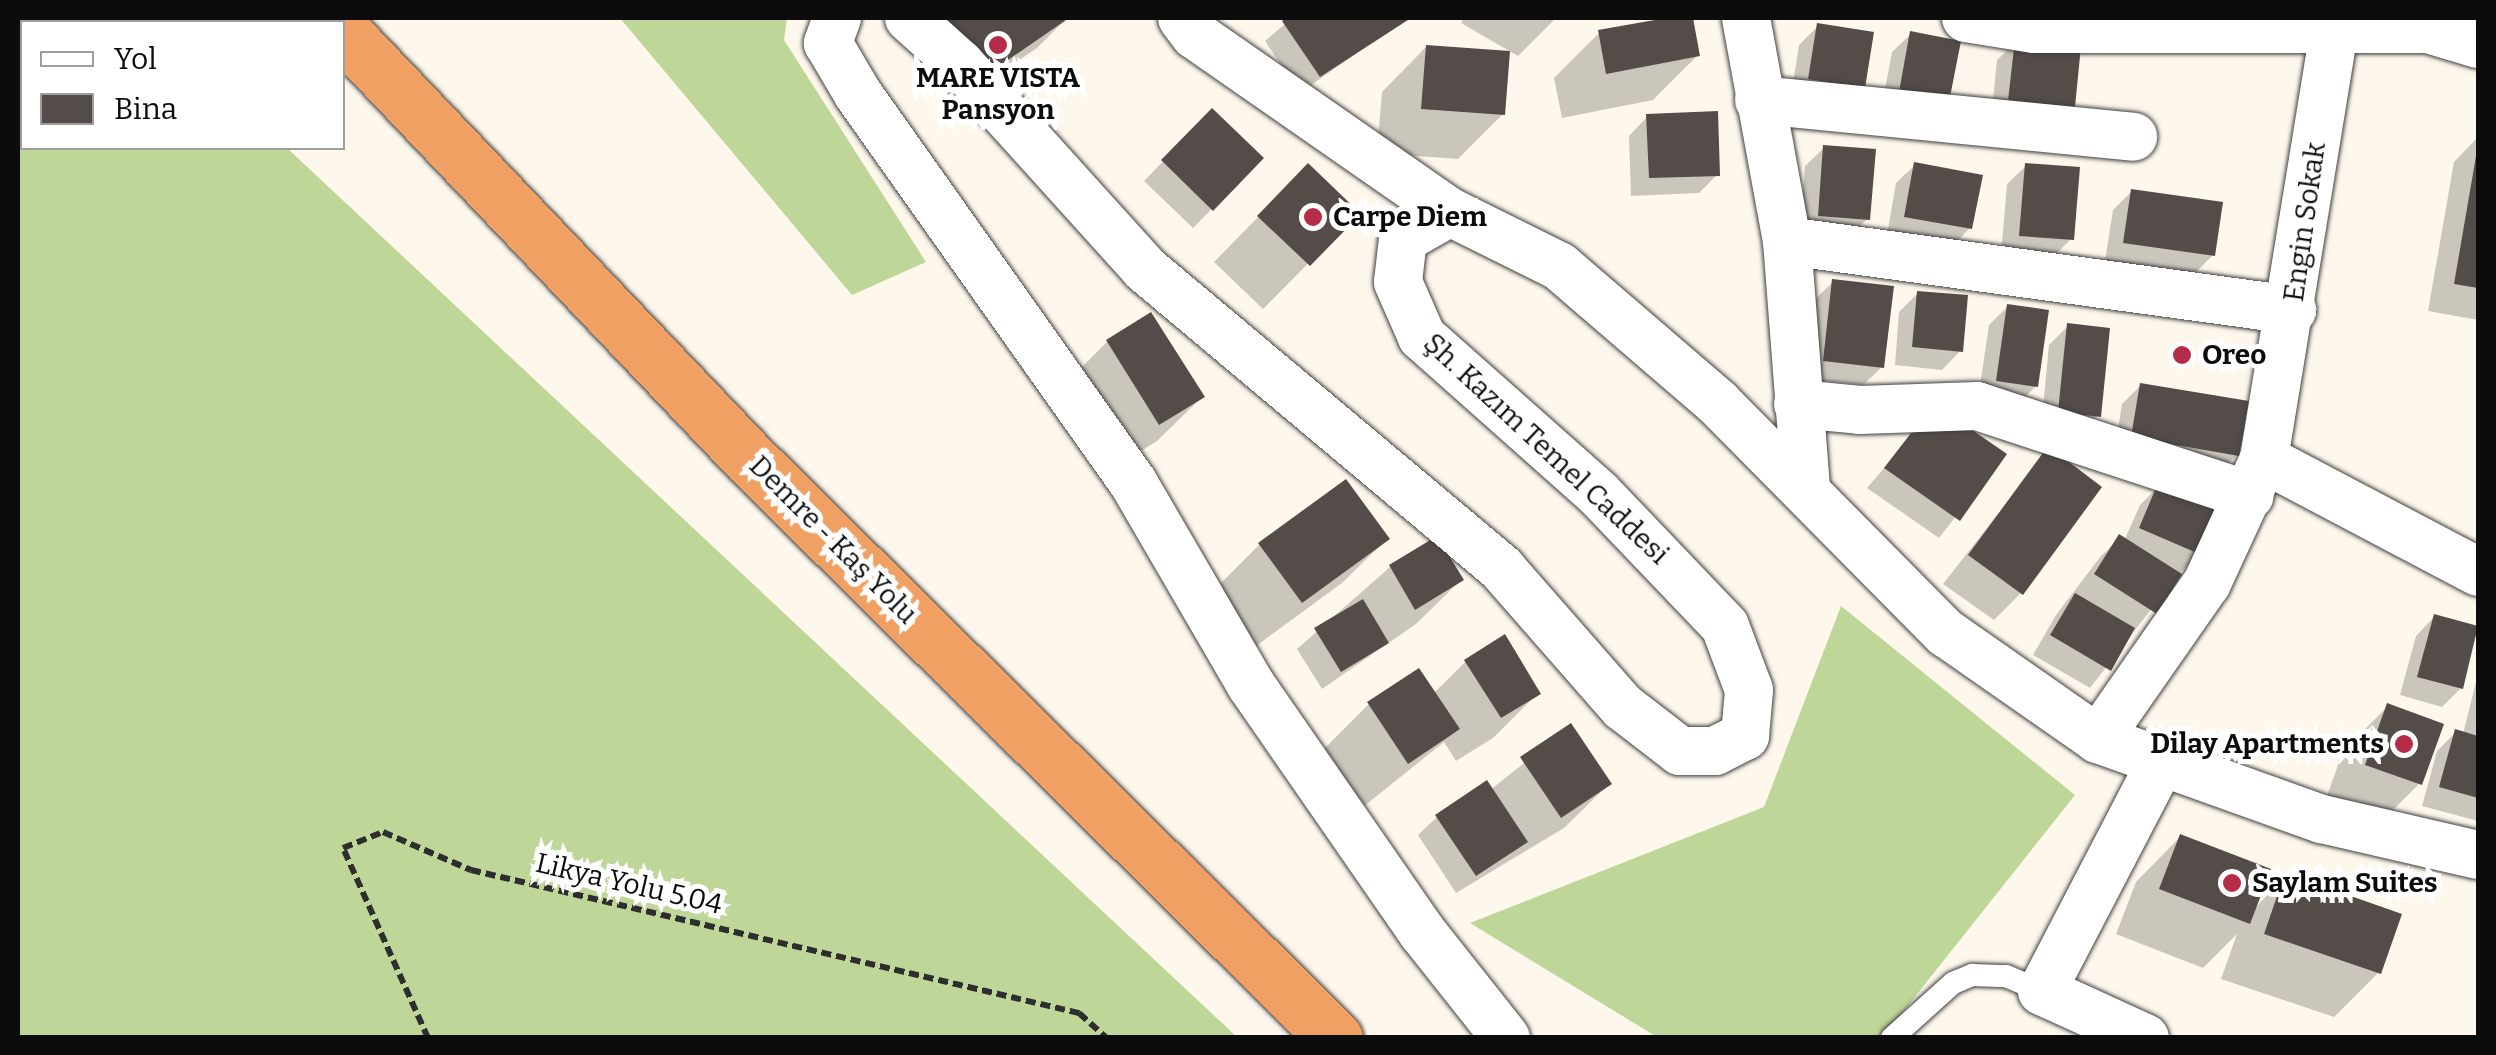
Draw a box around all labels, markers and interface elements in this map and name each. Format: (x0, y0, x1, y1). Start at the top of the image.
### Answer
legend (20, 20, 345, 150)
marker: MARE VISTA Pansyon (987, 34, 1009, 56)
text: Yol (114, 41, 157, 77)
place label: MARE VISTA Pansyon (916, 61, 1080, 127)
text: Bina (114, 91, 177, 127)
street label: Engin Sokak (2277, 140, 2333, 304)
place label: Carpe Diem (1333, 200, 1487, 234)
marker: Carpe Diem (1302, 206, 1324, 228)
street label: Şh. Kazım Temel Caddesi (1416, 327, 1676, 571)
place label: Oreo (2202, 338, 2266, 372)
marker: Oreo (2171, 344, 2193, 366)
street label: Demre - Kaş Yolu (742, 449, 924, 631)
place label: Dilay Apartments (2150, 727, 2384, 761)
marker: Dilay Apartments (2393, 733, 2415, 755)
street label: Likya Yolu 5.04 (533, 846, 725, 922)
place label: Saylam Suites (2252, 866, 2438, 900)
marker: Saylam Suites (2221, 872, 2243, 894)

